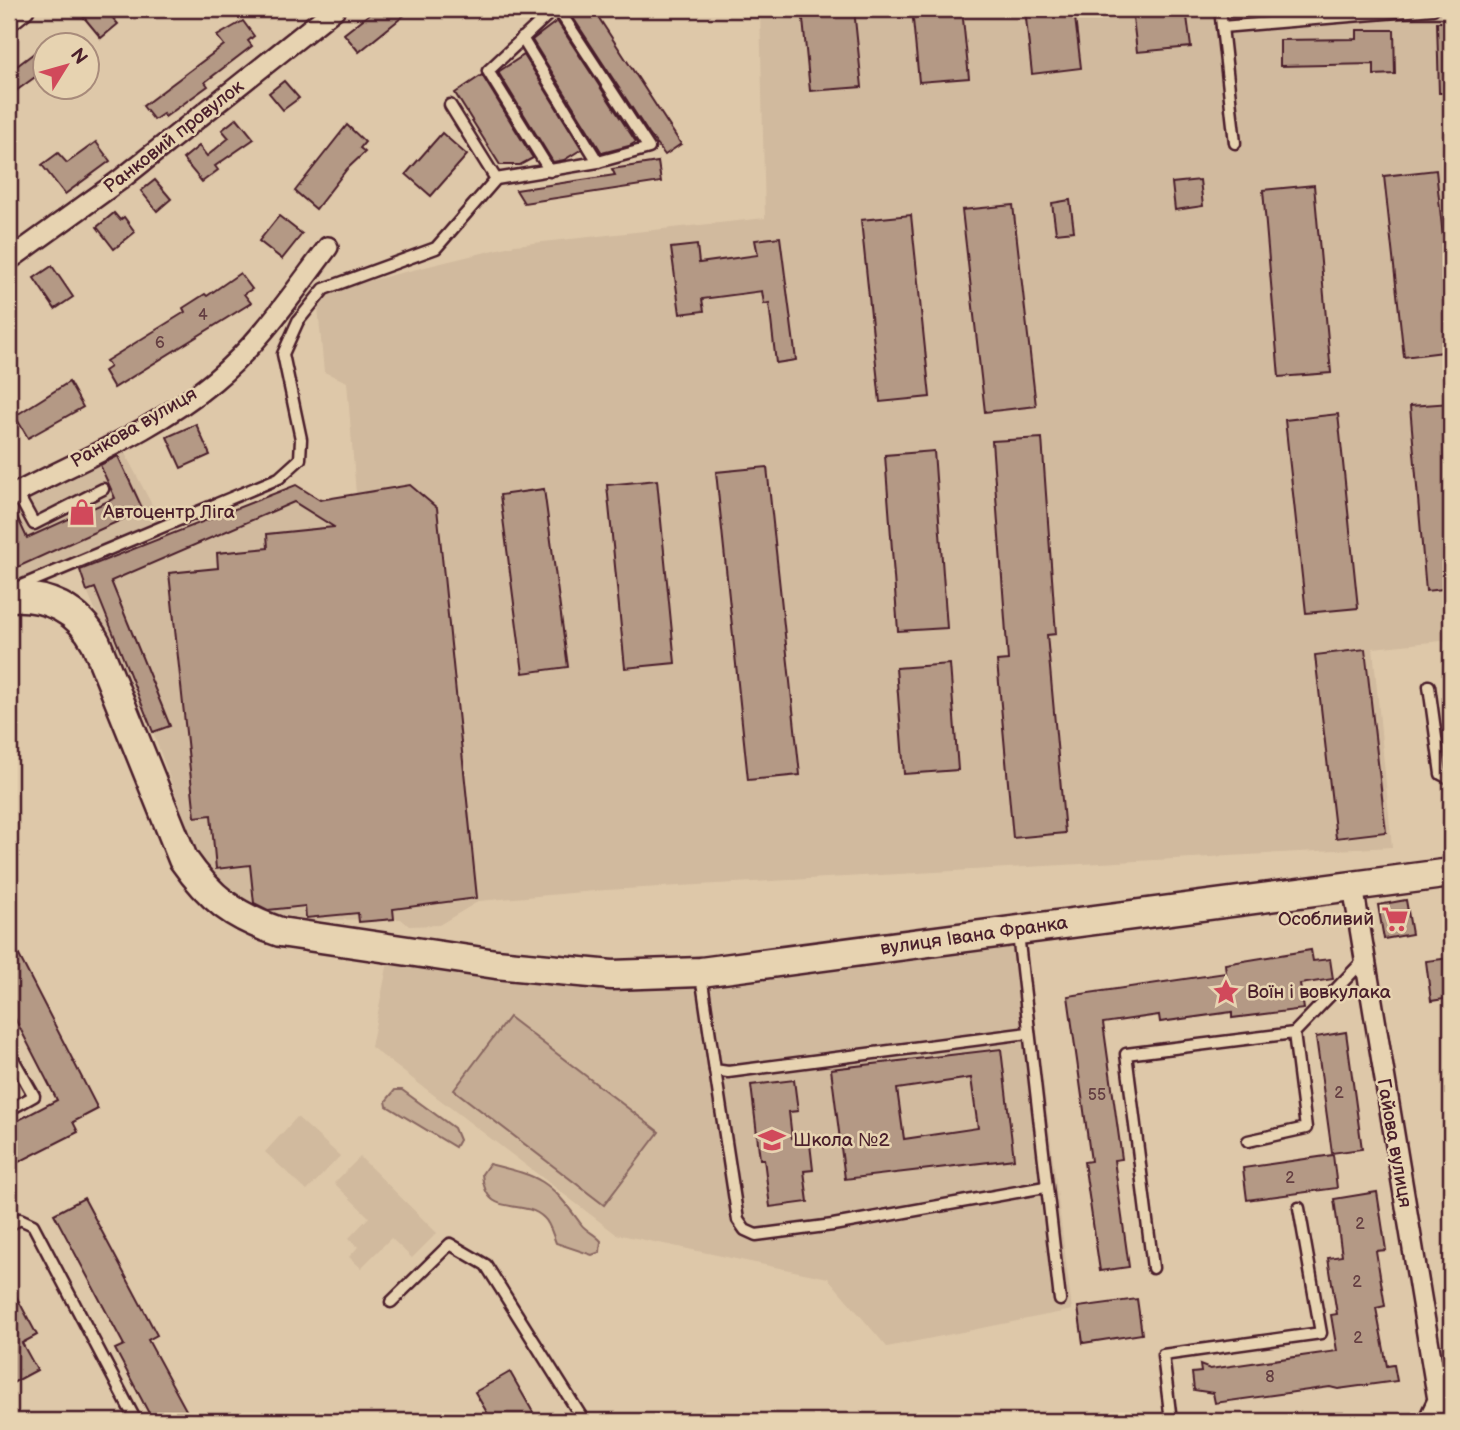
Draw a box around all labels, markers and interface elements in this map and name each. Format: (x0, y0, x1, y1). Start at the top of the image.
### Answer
north arrow (32, 32, 102, 102)
text: N (65, 44, 92, 69)
street label: Ранковий провулок (99, 75, 249, 199)
house number: 4 (198, 306, 208, 325)
house number: 6 (155, 334, 165, 353)
street label: Ранкова вулиця (67, 383, 201, 473)
shop icon: Автоцентр Ліга (67, 497, 97, 527)
place label: Автоцентр Ліга (102, 501, 235, 524)
supermarket icon: Особливий (1380, 904, 1410, 934)
place label: Особливий (1278, 908, 1374, 931)
street label: вулиця Івана Франка (879, 911, 1069, 961)
place icon: Воїн і вовкулака (1211, 977, 1241, 1007)
place label: Воїн і вовкулака (1247, 981, 1391, 1004)
street label: Гайова вулиця (1371, 1077, 1417, 1209)
house number: 2 (1334, 1084, 1344, 1103)
house number: 55 (1088, 1086, 1106, 1105)
school or university icon: Школа №2 (757, 1125, 787, 1155)
place label: Школа №2 (793, 1129, 890, 1152)
house number: 2 (1285, 1169, 1295, 1188)
house number: 2 (1355, 1215, 1365, 1234)
house number: 2 (1352, 1273, 1362, 1292)
house number: 2 (1353, 1329, 1363, 1348)
house number: 8 (1265, 1368, 1275, 1387)

